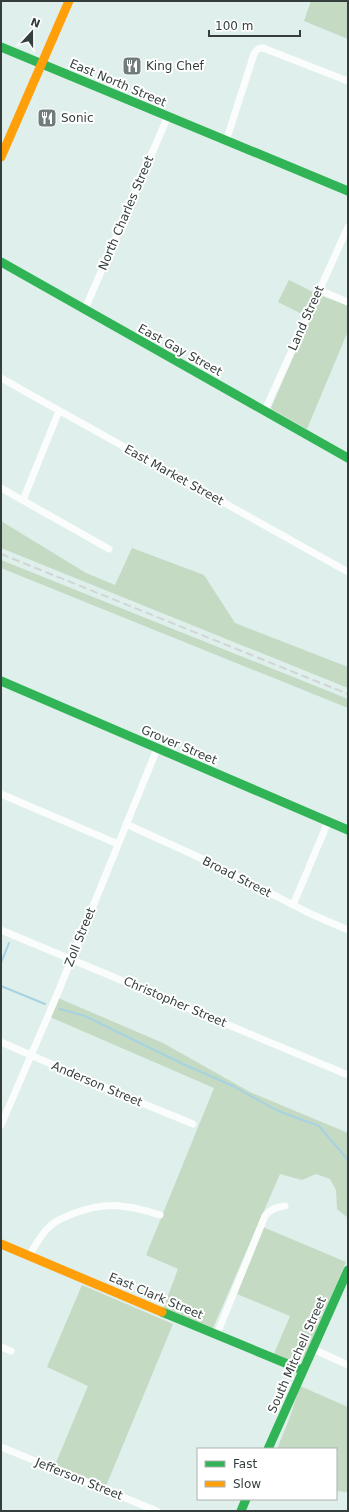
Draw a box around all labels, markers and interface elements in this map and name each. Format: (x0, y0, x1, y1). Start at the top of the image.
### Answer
north arrow (12, 12, 52, 52)
scale bar (209, 12, 300, 38)
text: N (29, 15, 42, 31)
text: 100 m (215, 19, 253, 33)
restaurant icon: King Chef (121, 55, 143, 77)
street label: East North Street (68, 56, 169, 110)
place label: King Chef (146, 59, 205, 73)
restaurant icon: Sonic (36, 107, 58, 129)
place label: Sonic (61, 111, 94, 125)
street label: North Charles Street (96, 153, 157, 272)
street label: Land Street (285, 283, 327, 353)
street label: East Gay Street (136, 321, 225, 379)
street label: East Market Street (122, 442, 226, 508)
street label: Grover Street (139, 723, 219, 767)
street label: Broad Street (200, 854, 274, 901)
street label: Zoll Street (62, 905, 98, 969)
street label: Christopher Street (121, 974, 229, 1030)
street label: Anderson Street (50, 1059, 145, 1110)
street label: East Clark Street (107, 1270, 205, 1322)
street label: South Mitchell Street (265, 1295, 329, 1415)
legend (197, 1448, 337, 1500)
street label: Jefferson Street (32, 1455, 125, 1503)
text: Fast (233, 1457, 257, 1471)
text: Slow (233, 1477, 261, 1491)

